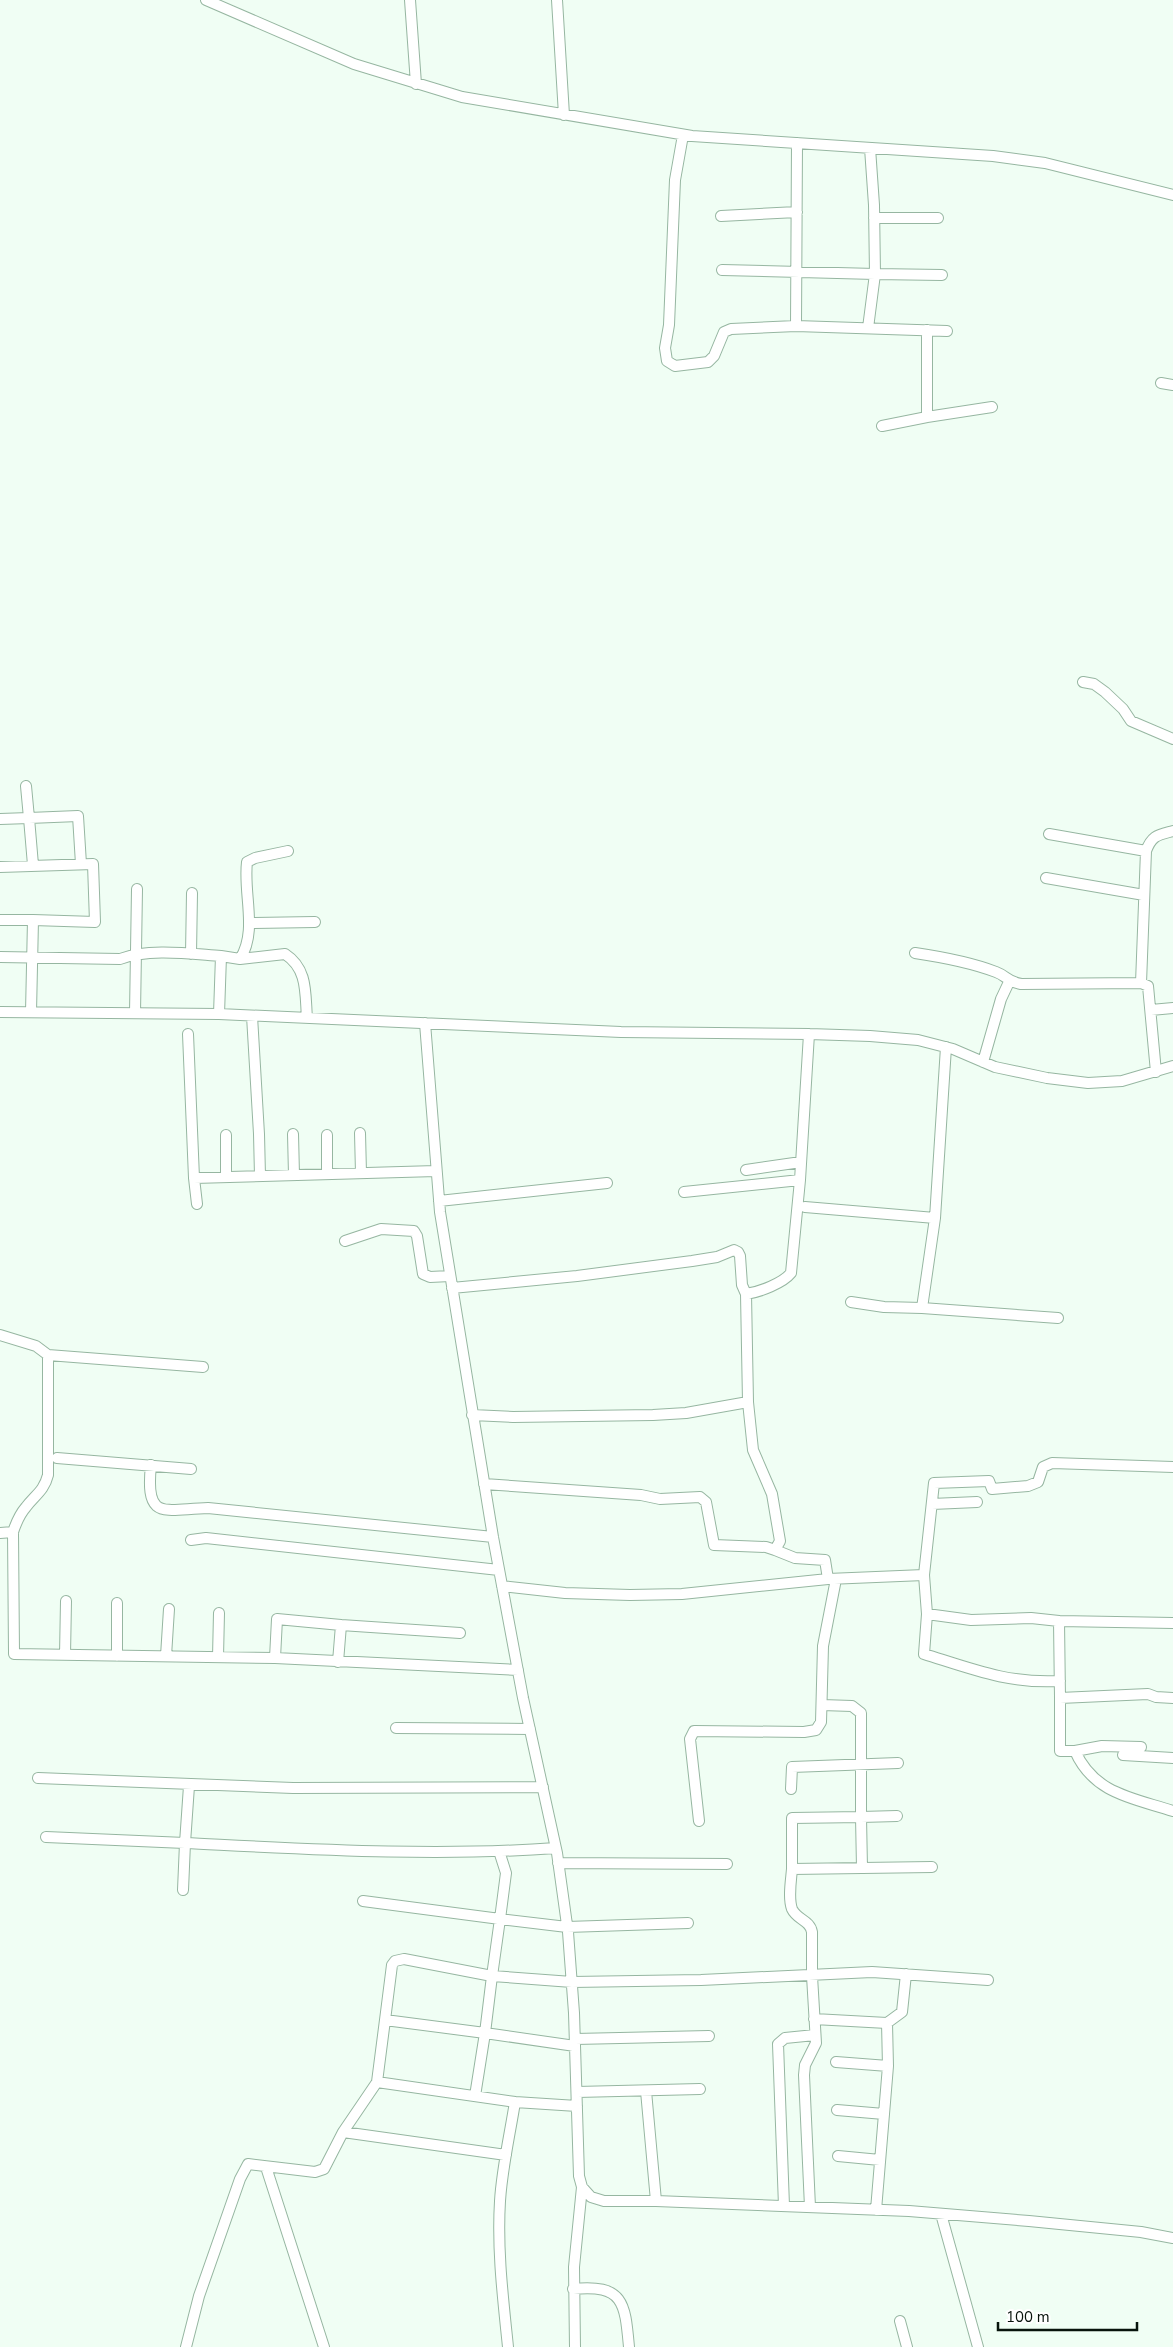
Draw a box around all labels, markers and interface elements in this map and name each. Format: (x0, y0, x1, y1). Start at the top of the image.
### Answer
scale bar (998, 2300, 1137, 2332)
text: 100 m (1006, 2307, 1050, 2327)

